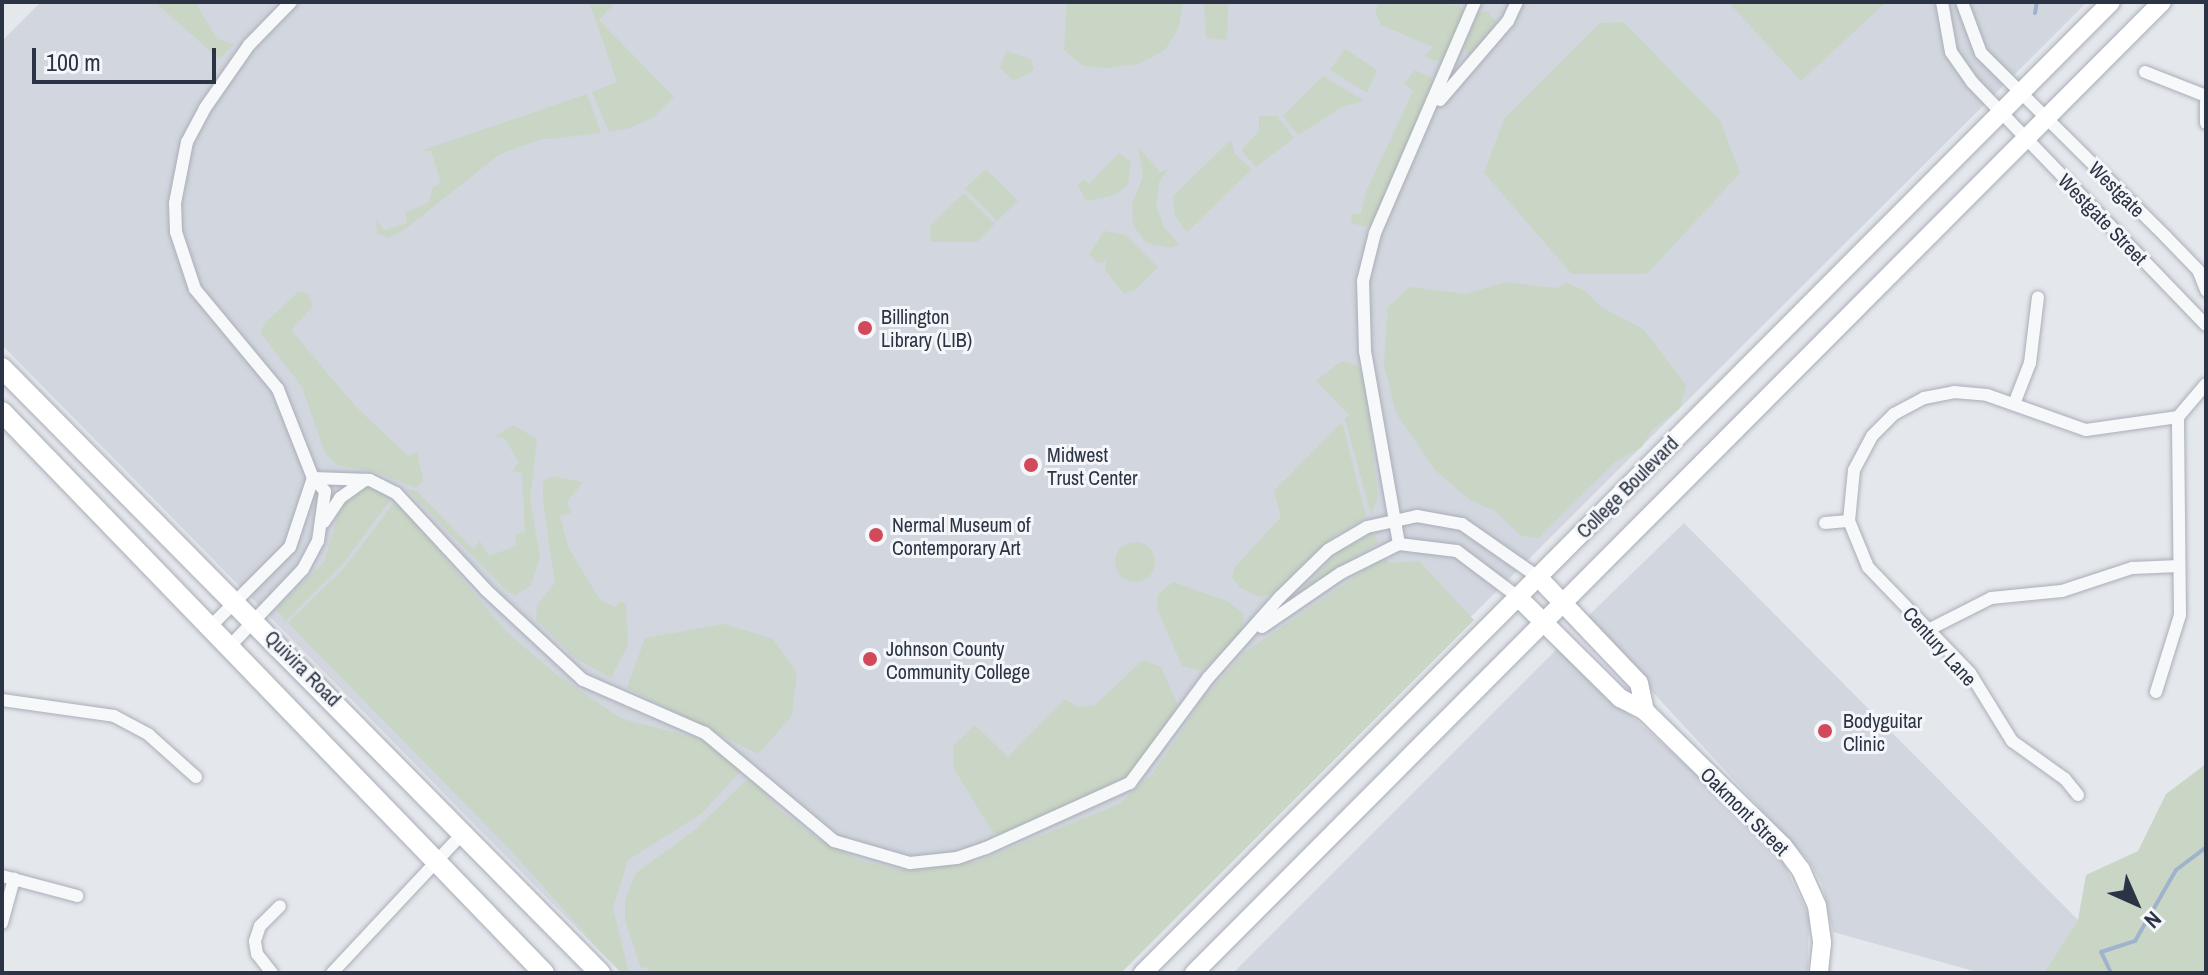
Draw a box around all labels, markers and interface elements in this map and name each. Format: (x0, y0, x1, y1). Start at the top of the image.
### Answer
scale bar (36, 32, 220, 82)
text: 100 m (46, 46, 101, 78)
street label: Westgate (2084, 156, 2150, 222)
street label: Westgate Street (2054, 168, 2152, 270)
place label: Billington Library (LIB) (881, 304, 972, 351)
marker: Billington Library (LIB) (856, 319, 874, 337)
street label: College Boulevard (1571, 431, 1683, 543)
place label: Midwest Trust Center (1047, 442, 1138, 489)
marker: Midwest Trust Center (1022, 456, 1040, 474)
place label: Nermal Museum of Contemporary Art (892, 512, 1031, 559)
marker: Nermal Museum of Contemporary Art (867, 526, 885, 544)
street label: Century Lane (1898, 601, 1982, 691)
street label: Quivira Road (260, 625, 346, 711)
place label: Johnson County Community College (886, 636, 1030, 683)
marker: Johnson County Community College (861, 650, 879, 668)
place label: Bodyguitar Clinic (1843, 708, 1922, 755)
marker: Bodyguitar Clinic (1814, 720, 1836, 742)
street label: Oakmont Street (1696, 762, 1794, 860)
north arrow (2096, 863, 2176, 943)
text: N (2138, 905, 2168, 935)

